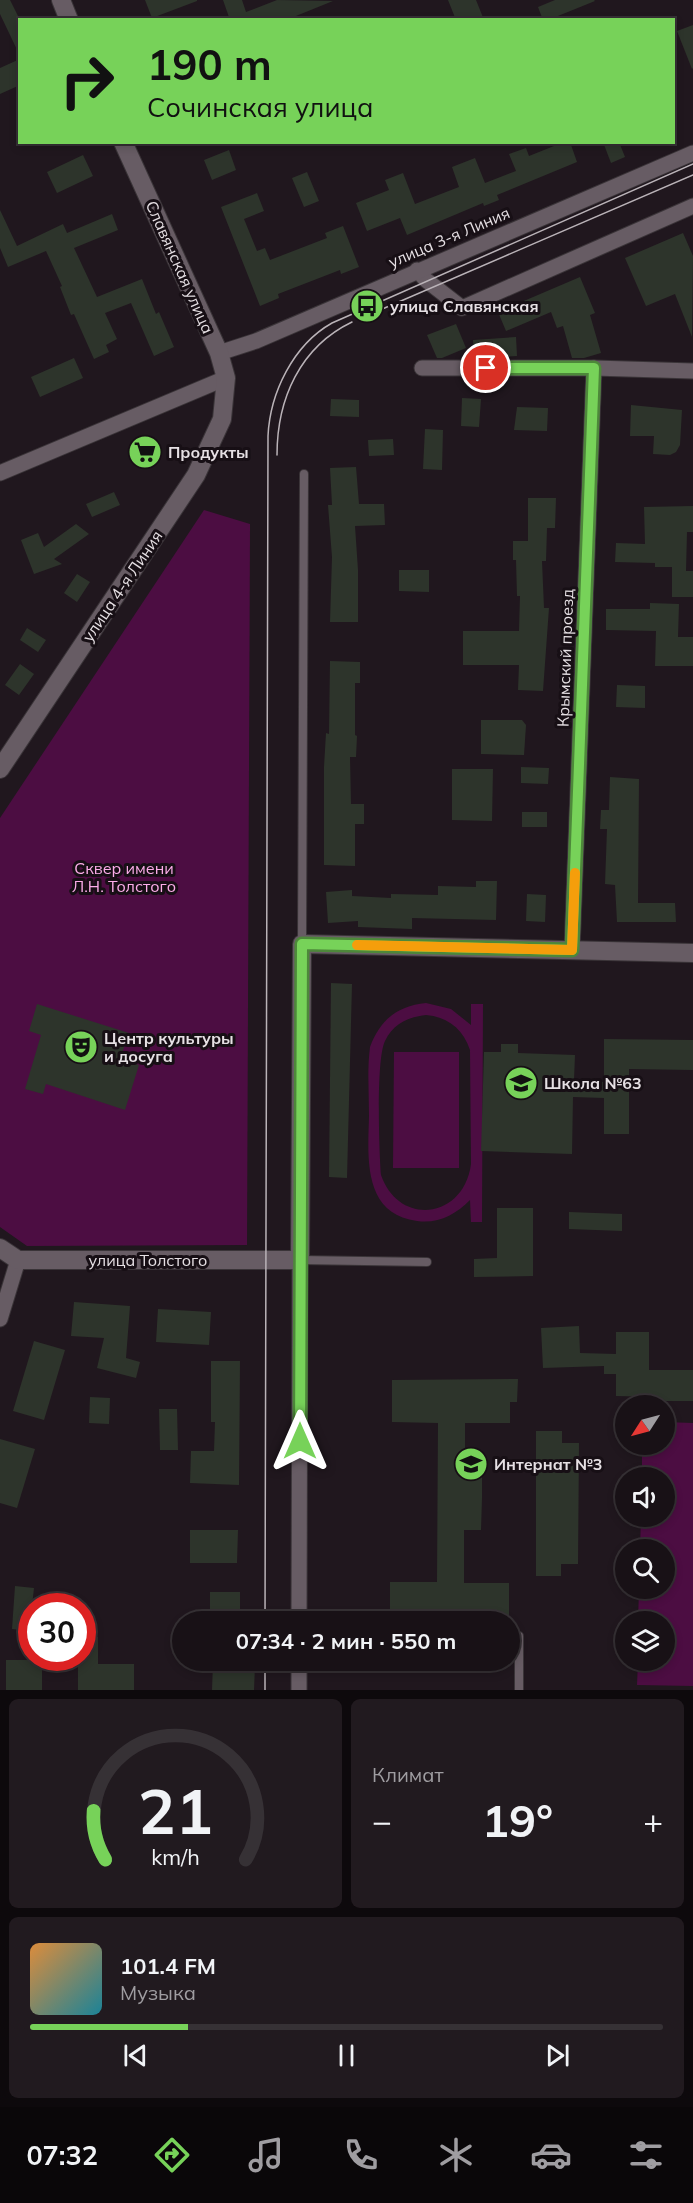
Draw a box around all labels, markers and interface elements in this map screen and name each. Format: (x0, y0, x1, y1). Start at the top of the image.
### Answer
text: 190 m (147, 38, 272, 91)
icon: right (48, 42, 126, 120)
text: Сочинская улица (147, 90, 373, 124)
street label: Славянская улица (142, 197, 218, 337)
street label: улица 3-я Линия (385, 202, 513, 272)
bus stop icon: улица Славянская (349, 288, 385, 324)
place label: улица Славянская (390, 296, 539, 316)
pin (460, 342, 511, 393)
icon: arrive (469, 351, 502, 384)
supermarket icon: Продукты (127, 434, 163, 470)
place label: Продукты (168, 442, 249, 462)
street label: улица 4-я Линия (77, 527, 167, 645)
street label: Крымский проезд (553, 588, 577, 727)
park label: Сквер имени Л.Н. Толстого (72, 858, 176, 896)
place label: Центр культуры и досуга (104, 1028, 234, 1066)
theatre icon: Центр культуры и досуга (63, 1029, 99, 1065)
school or university icon: Школа №63 (503, 1065, 539, 1101)
place label: Школа №63 (544, 1073, 642, 1093)
street label: улица Толстого (89, 1250, 207, 1270)
north arrow (615, 1395, 675, 1455)
map controls (615, 1395, 675, 1671)
position arrow (268, 1409, 332, 1473)
school or university icon: Интернат №3 (453, 1446, 489, 1482)
place label: Интернат №3 (494, 1454, 602, 1474)
button: sound (615, 1467, 675, 1527)
button: search (615, 1539, 675, 1599)
speed limit sign: 30 (18, 1593, 96, 1671)
button: layers (615, 1611, 675, 1671)
text: 07:34 · 2 мин · 550 m (236, 1627, 456, 1655)
text: Климат (372, 1762, 444, 1787)
text: 21 (138, 1771, 213, 1850)
text: 19° (482, 1792, 553, 1848)
text: − (372, 1800, 392, 1841)
text: + (643, 1800, 663, 1841)
text: km/h (151, 1844, 200, 1871)
text: 101.4 FM (120, 1952, 216, 1980)
text: Музыка (120, 1980, 196, 2005)
icon: previous (119, 2039, 152, 2072)
icon: pause (330, 2039, 363, 2072)
icon: next (541, 2039, 574, 2072)
icon: directions (151, 2134, 193, 2176)
icon: music (245, 2134, 287, 2176)
icon: phone (340, 2134, 382, 2176)
icon: climate (435, 2134, 477, 2176)
icon: car (530, 2134, 572, 2176)
icon: filters (625, 2134, 667, 2176)
text: 07:32 (26, 2138, 98, 2172)

